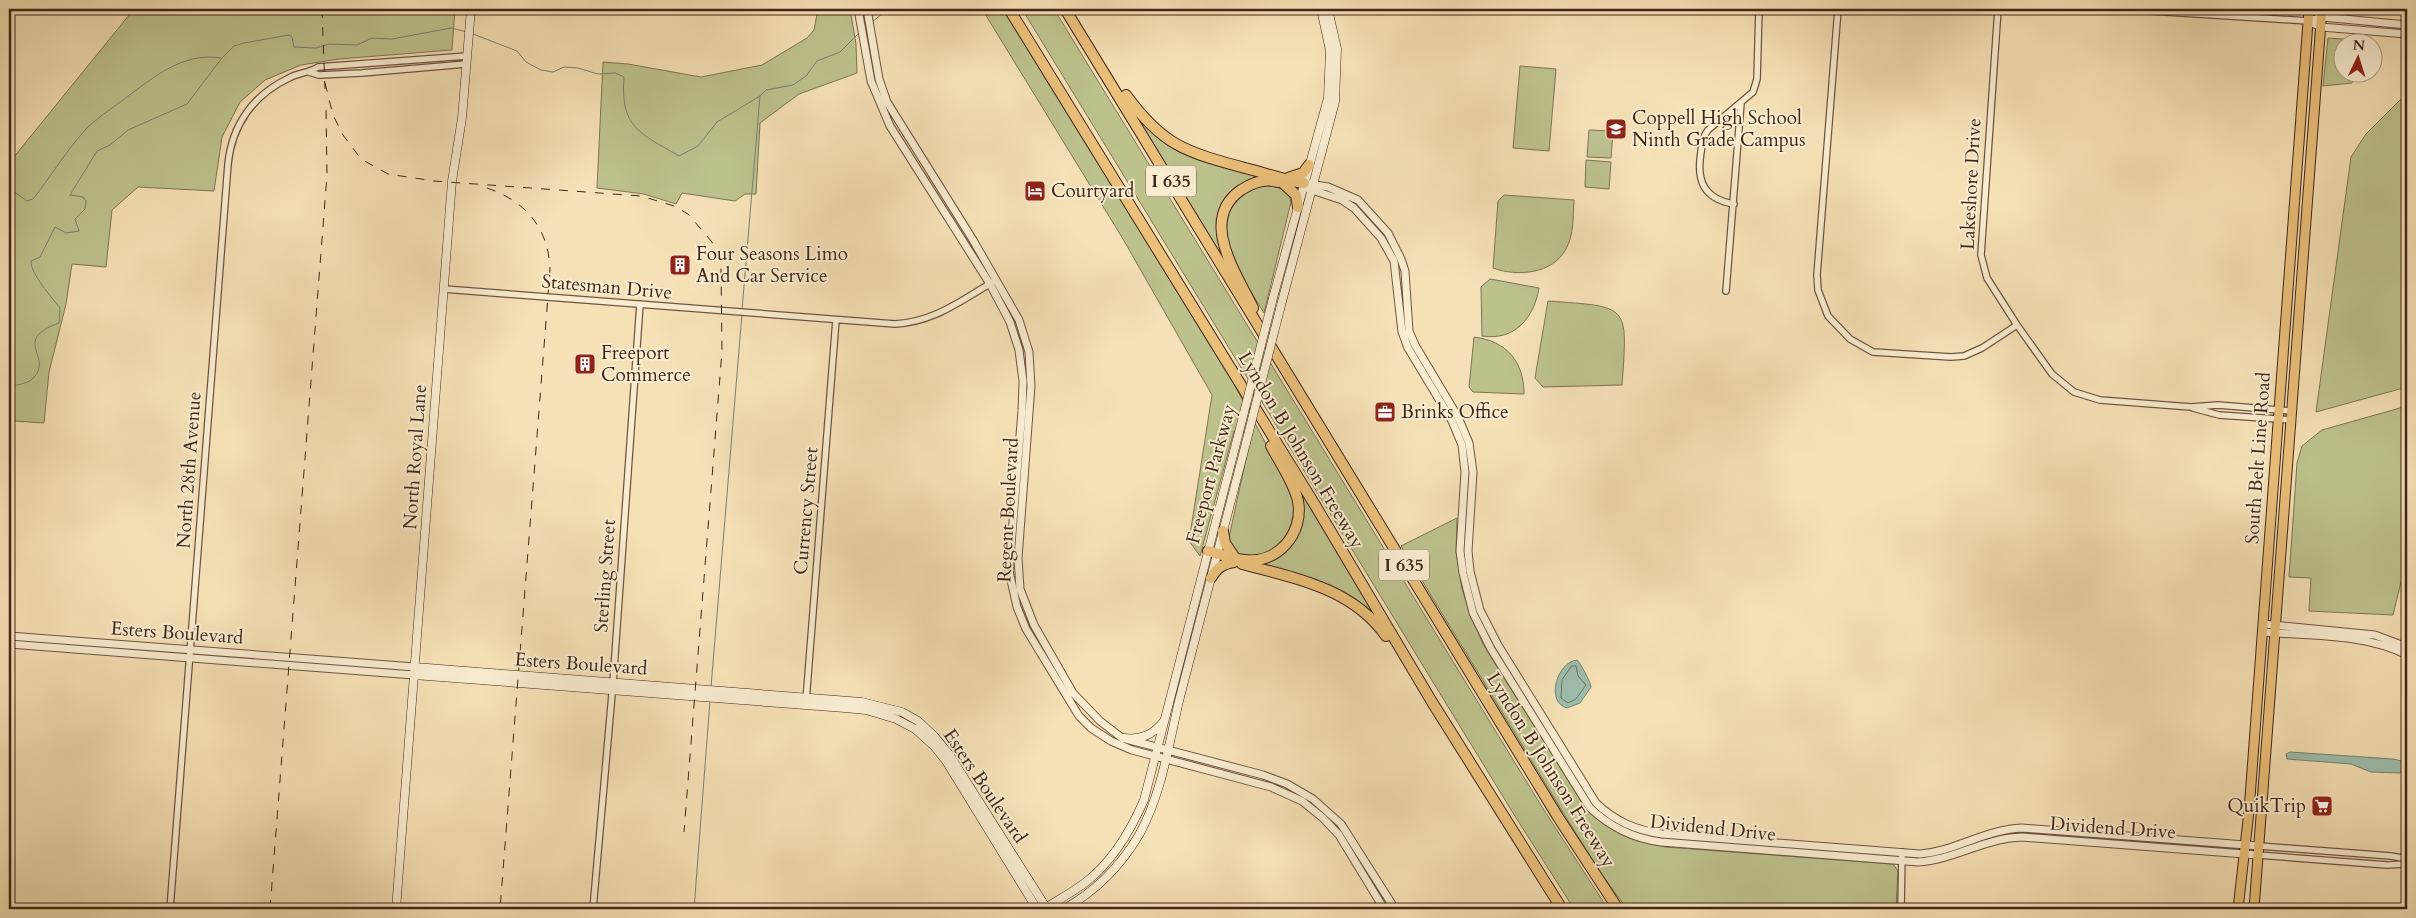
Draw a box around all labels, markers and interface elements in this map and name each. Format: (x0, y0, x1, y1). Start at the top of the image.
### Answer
north arrow (2334, 32, 2384, 82)
text: N (2352, 36, 2366, 55)
place label: Coppell High School Ninth Grade Campus (1632, 105, 1806, 153)
school or university icon: Coppell High School Ninth Grade Campus (1604, 117, 1628, 141)
street label: Lakeshore Drive (1955, 117, 1987, 251)
road number: I 635 (1146, 166, 1196, 197)
place label: Courtyard (1051, 178, 1134, 204)
hotel icon: Courtyard (1023, 179, 1047, 203)
place label: Four Seasons Limo And Car Service (696, 241, 848, 289)
building icon: Four Seasons Limo And Car Service (668, 253, 692, 277)
street label: Statesman Drive (541, 268, 673, 306)
place label: Freeport Commerce (601, 340, 691, 388)
street label: Lyndon B Johnson Freeway (1232, 347, 1370, 553)
building icon: Freeport Commerce (573, 352, 597, 376)
street label: South Belt Line Road (2239, 371, 2277, 545)
street label: North Royal Lane (397, 383, 433, 531)
street label: North 28th Avenue (171, 391, 207, 549)
place label: Brinks Office (1401, 399, 1509, 425)
office icon: Brinks Office (1373, 400, 1397, 424)
street label: Freeport Parkway (1180, 401, 1242, 547)
street label: Regent Boulevard (991, 437, 1025, 583)
street label: Currency Street (787, 446, 825, 576)
street label: Sterling Street (588, 518, 622, 634)
road number: I 635 (1379, 550, 1429, 580)
street label: Esters Boulevard (110, 615, 244, 651)
street label: Esters Boulevard (514, 646, 648, 682)
street label: Lyndon B Johnson Freeway (1480, 667, 1622, 873)
street label: Esters Boulevard (937, 724, 1033, 848)
place label: QuikTrip (2227, 793, 2306, 819)
supermarket icon: QuikTrip (2310, 794, 2334, 818)
street label: Dividend Drive (1649, 808, 1777, 848)
street label: Dividend Drive (2049, 811, 2177, 845)

